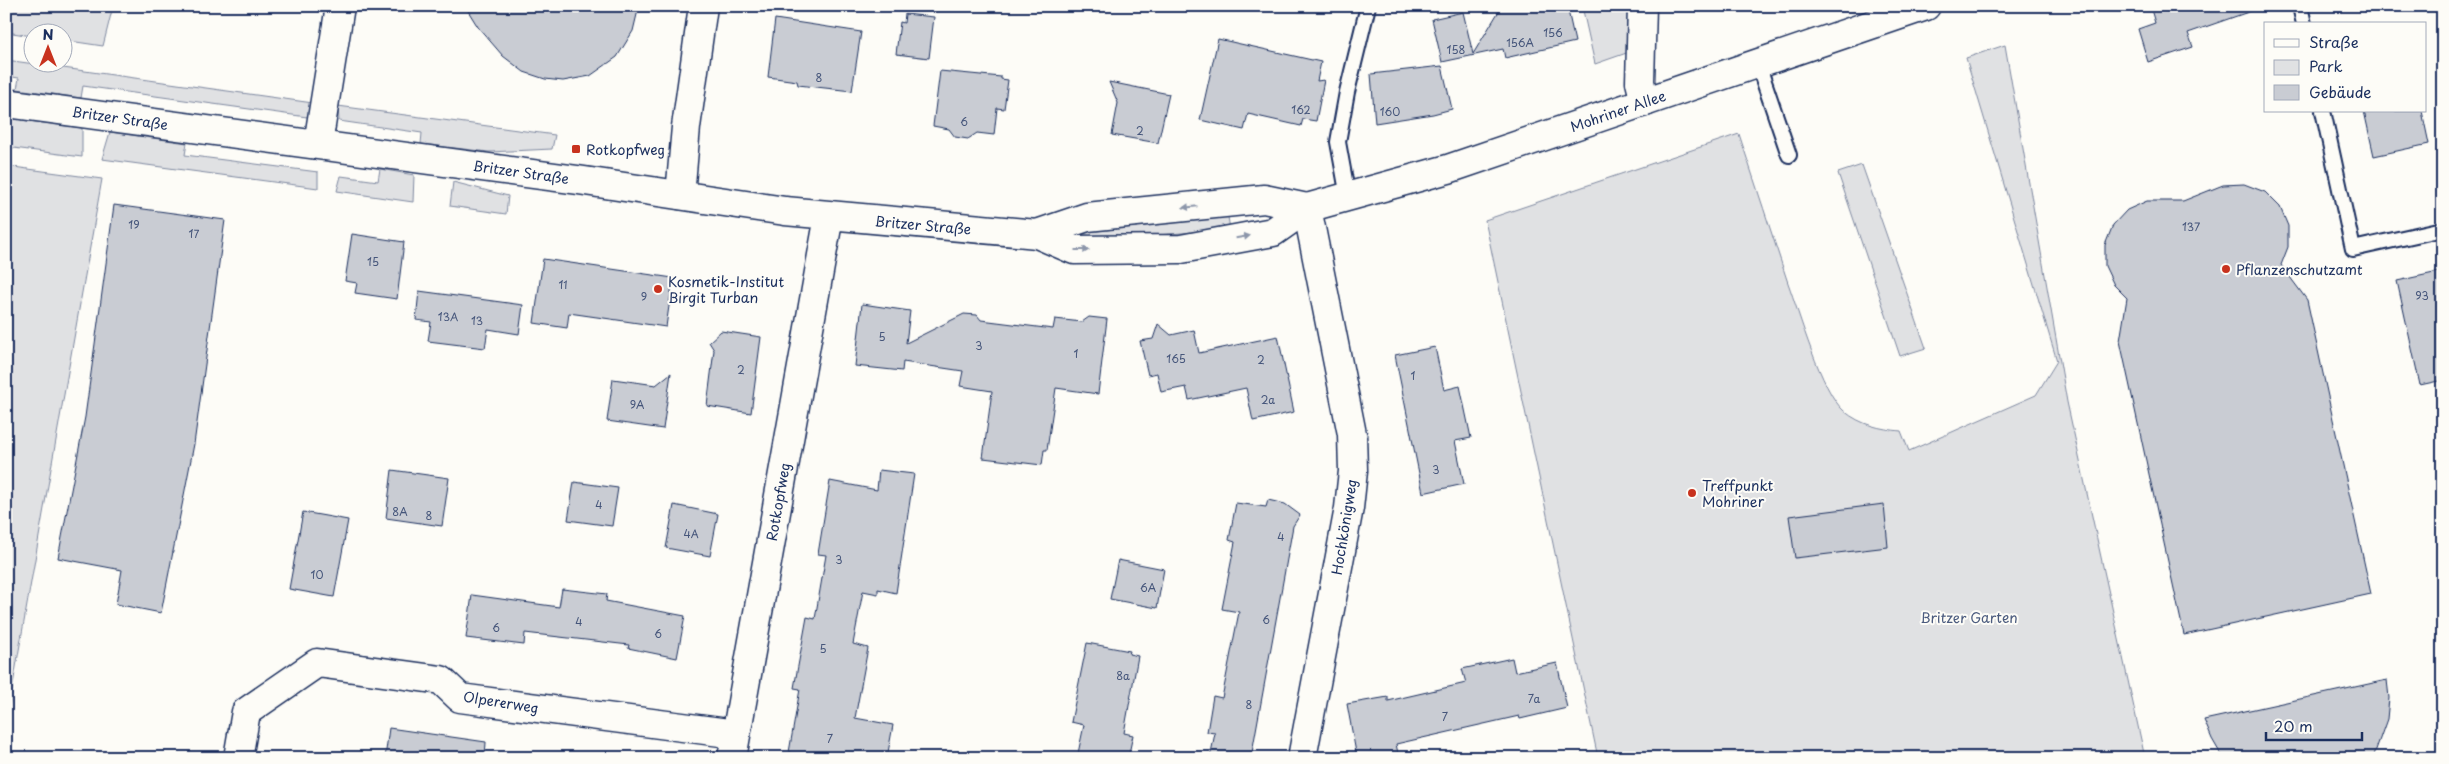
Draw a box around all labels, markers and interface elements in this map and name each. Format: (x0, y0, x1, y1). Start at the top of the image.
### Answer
north arrow (22, 22, 72, 72)
legend (2264, 22, 2426, 112)
text: N (42, 24, 54, 45)
house number: 156 (1543, 24, 1563, 41)
text: Straße (2309, 30, 2359, 53)
house number: 156A (1506, 34, 1534, 51)
house number: 158 (1447, 41, 1466, 58)
text: Park (2309, 54, 2343, 77)
house number: 8 (816, 69, 823, 86)
text: Gebäude (2309, 80, 2371, 103)
street label: Mohriner Allee (1567, 85, 1669, 137)
street label: Britzer Straße (71, 101, 169, 135)
house number: 162 (1291, 101, 1311, 118)
house number: 160 (1380, 103, 1400, 120)
house number: 6 (960, 113, 968, 130)
house number: 2 (1136, 122, 1144, 139)
place label: Rotkopfweg (586, 139, 665, 160)
marker: Rotkopfweg (570, 143, 582, 155)
street label: Britzer Straße (472, 155, 570, 189)
one-way arrow (1182, 203, 1198, 211)
street label: Britzer Straße (874, 210, 972, 240)
house number: 19 (128, 216, 140, 233)
house number: 137 (2182, 218, 2200, 235)
house number: 17 (189, 225, 200, 242)
one-way arrow (1236, 233, 1252, 241)
one-way arrow (1074, 246, 1090, 254)
house number: 15 (367, 253, 379, 270)
place label: Pflanzenschutzamt (2236, 259, 2363, 280)
marker: Pflanzenschutzamt (2220, 263, 2232, 275)
place label: Kosmetik-Institut Birgit Turban (668, 271, 784, 308)
house number: 11 (558, 276, 568, 293)
marker: Kosmetik-Institut Birgit Turban (652, 283, 664, 295)
house number: 93 (2415, 287, 2429, 304)
house number: 9 (641, 288, 647, 305)
house number: 13A (438, 308, 458, 325)
house number: 13 (471, 312, 483, 329)
house number: 5 (878, 328, 886, 345)
house number: 3 (975, 337, 983, 354)
house number: 1 (1074, 345, 1079, 362)
house number: 165 (1166, 350, 1186, 367)
house number: 2 (1257, 351, 1265, 368)
house number: 2 (737, 361, 745, 378)
house number: 1 (1411, 367, 1416, 384)
house number: 2a (1261, 391, 1275, 408)
house number: 9A (630, 396, 645, 413)
street label: Rotkopfweg (761, 461, 795, 543)
house number: 3 (1432, 461, 1440, 478)
place label: Treffpunkt Mohriner (1702, 475, 1774, 512)
street label: Hochkönigweg (1326, 477, 1362, 577)
marker: Treffpunkt Mohriner (1686, 487, 1698, 499)
house number: 4 (595, 496, 603, 513)
house number: 8A (392, 503, 408, 520)
house number: 8 (426, 507, 433, 524)
house number: 4A (683, 525, 699, 542)
house number: 4 (1277, 528, 1285, 545)
house number: 3 (835, 551, 843, 568)
house number: 10 (311, 566, 323, 583)
house number: 6A (1140, 579, 1157, 596)
park label: Britzer Garten (1920, 607, 2018, 628)
house number: 6 (1262, 611, 1270, 628)
house number: 4 (575, 613, 583, 630)
house number: 6 (492, 619, 500, 636)
house number: 6 (654, 625, 662, 642)
house number: 5 (819, 640, 827, 657)
house number: 8a (1116, 667, 1130, 684)
street label: Olpererweg (462, 686, 540, 718)
house number: 7a (1528, 690, 1540, 707)
house number: 8 (1246, 696, 1253, 713)
house number: 7 (1442, 708, 1448, 725)
scale bar (2266, 709, 2363, 741)
text: 20 m (2274, 714, 2313, 737)
house number: 7 (827, 730, 833, 747)

